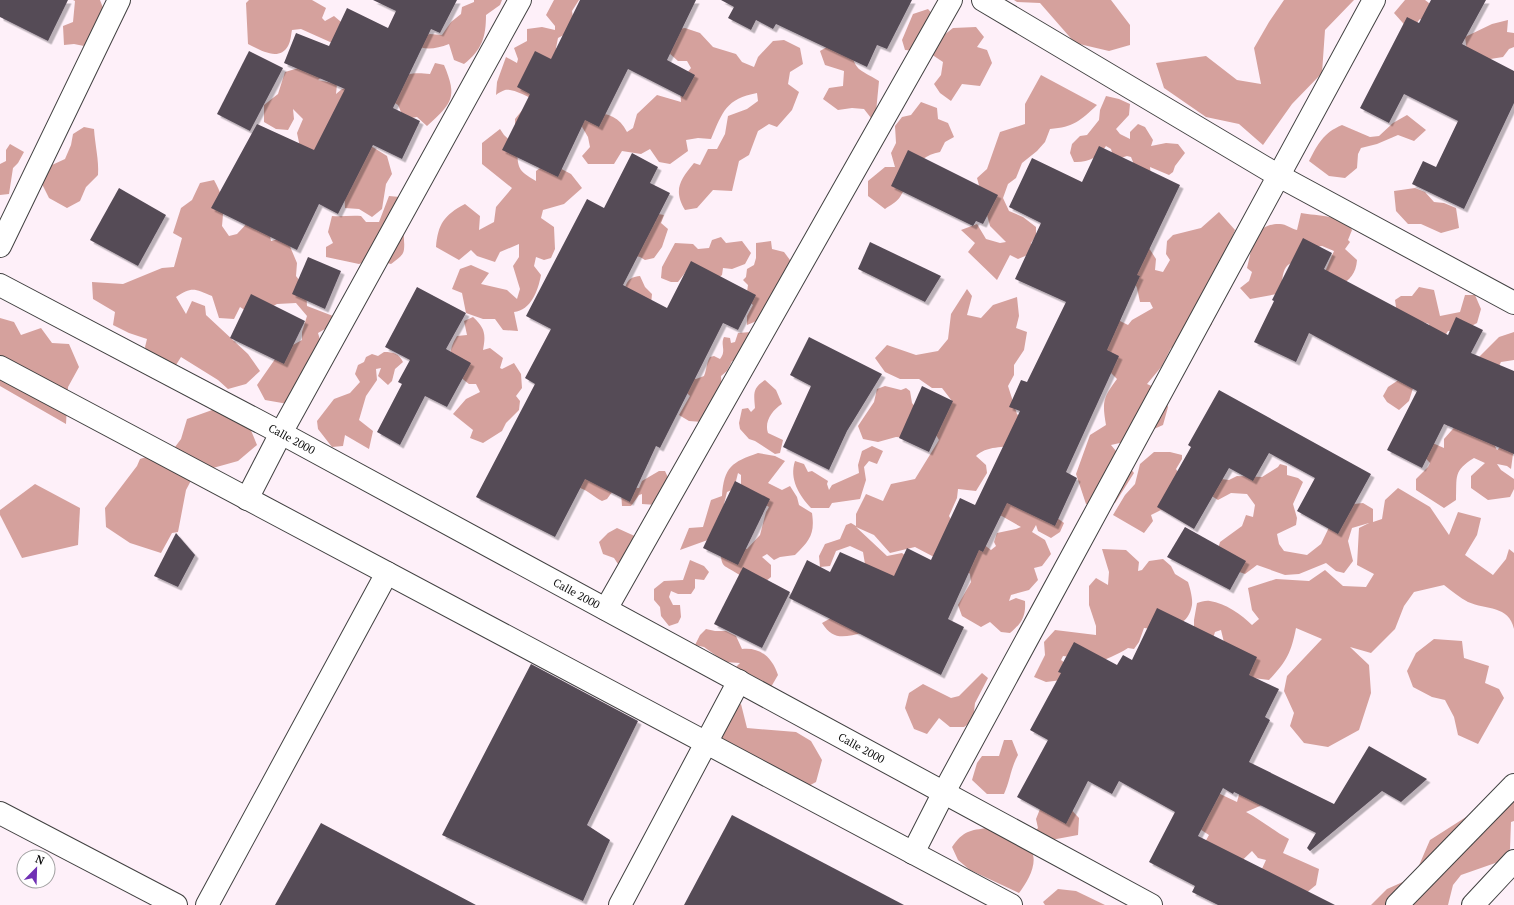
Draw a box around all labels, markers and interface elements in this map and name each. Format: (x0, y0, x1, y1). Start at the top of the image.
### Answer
street label: Calle 2000 (266, 421, 318, 457)
street label: Calle 2000 (551, 575, 603, 612)
street label: Calle 2000 (836, 730, 887, 766)
north arrow (16, 849, 56, 889)
text: N (33, 852, 47, 868)

